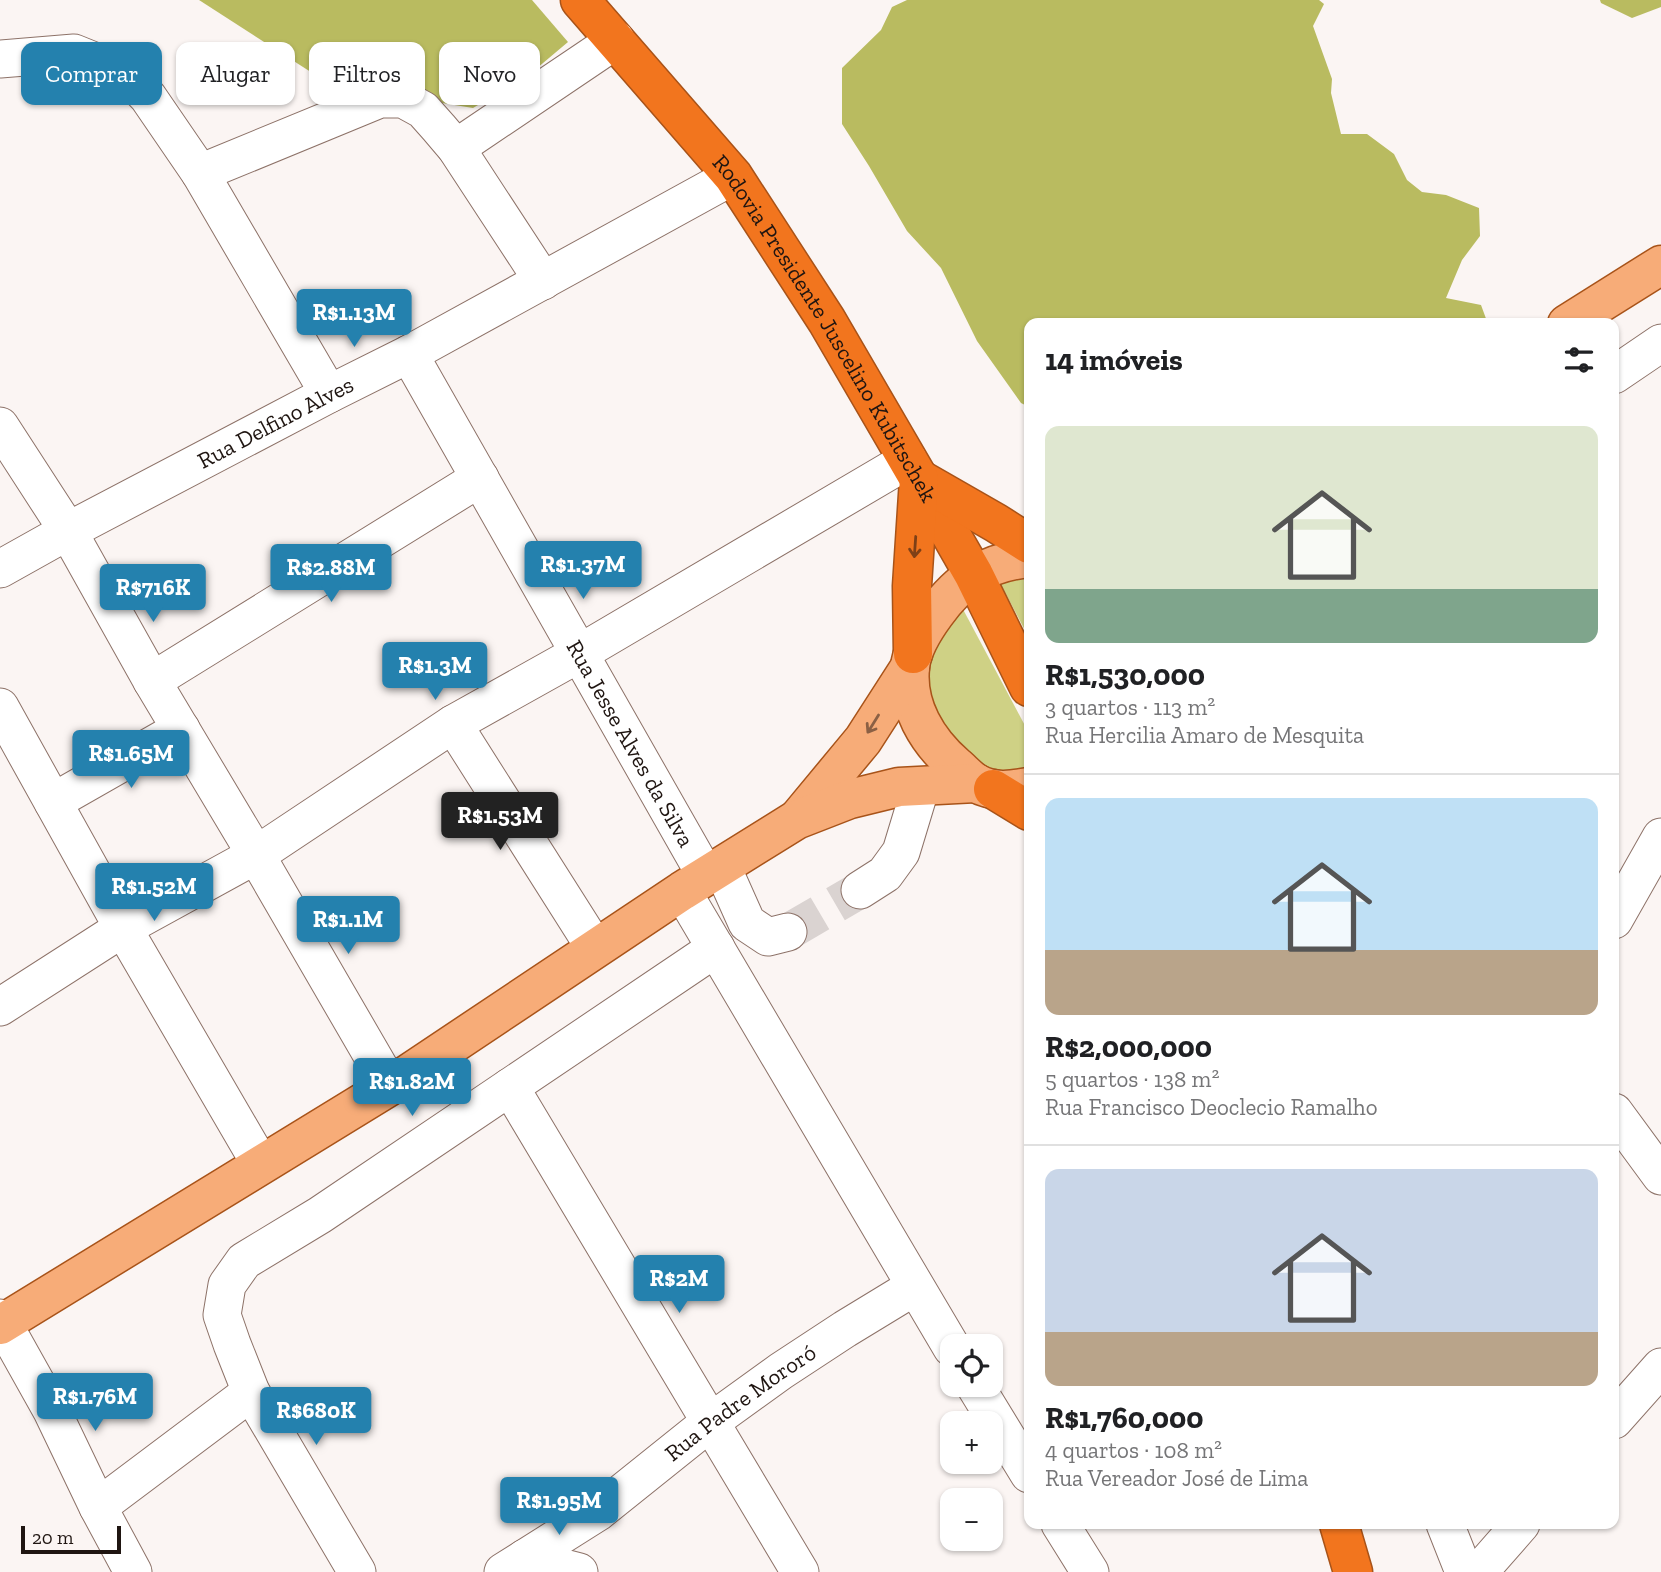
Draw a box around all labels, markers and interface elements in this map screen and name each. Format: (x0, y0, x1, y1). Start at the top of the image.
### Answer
chip: Comprar (21, 42, 162, 105)
chip: Alugar (176, 42, 295, 105)
chip: Filtros (309, 42, 425, 105)
chip: Novo (439, 42, 540, 105)
street label: Rodovia Presidente Juscelino Kubitschek (707, 149, 943, 507)
pin: R$1.13M (289, 290, 419, 349)
text: R$1.13M (313, 298, 395, 326)
icon: filters (1560, 341, 1598, 379)
text: 14 imóveis (1045, 342, 1183, 378)
street label: Rua Delfino Alves (193, 370, 358, 475)
icon: home (1259, 472, 1385, 598)
one-way arrow (908, 536, 921, 558)
pin: R$1.37M (518, 542, 648, 601)
pin: R$2.88M (266, 544, 396, 604)
text: R$1.37M (541, 550, 625, 578)
text: R$2.88M (286, 553, 376, 581)
pin: R$716K (96, 564, 210, 624)
text: R$716K (116, 573, 190, 601)
street label: Rua Jesse Alves da Silva (561, 635, 701, 852)
pin: R$1.3M (378, 642, 492, 702)
text: R$1.3M (398, 651, 472, 679)
text: R$1,530,000 (1045, 657, 1205, 693)
text: 3 quartos · 113 m² (1045, 693, 1215, 721)
one-way arrow (865, 713, 879, 733)
text: Rua Hercilia Amaro de Mesquita (1045, 721, 1364, 749)
pin: R$1.65M (66, 730, 196, 790)
text: R$1.65M (88, 739, 174, 767)
pin: R$1.53M (435, 792, 565, 852)
text: R$1.53M (457, 801, 543, 829)
icon: home (1259, 844, 1385, 970)
pin: R$1.52M (89, 864, 219, 923)
text: R$1.52M (111, 872, 197, 900)
pin: R$1.1M (291, 897, 405, 956)
text: R$1.1M (313, 905, 383, 933)
text: R$2,000,000 (1045, 1029, 1212, 1065)
pin: R$1.82M (347, 1058, 477, 1118)
text: 5 quartos · 138 m² (1045, 1065, 1219, 1093)
text: R$1.82M (369, 1067, 455, 1095)
text: Rua Francisco Deoclecio Ramalho (1045, 1093, 1378, 1121)
icon: home (1259, 1215, 1385, 1341)
pin: R$2M (638, 1256, 720, 1315)
text: R$2M (649, 1264, 709, 1292)
map controls (940, 1334, 1003, 1551)
button: locate (940, 1334, 1003, 1397)
street label: Rua Padre Mororó (659, 1338, 821, 1467)
pin: R$1.76M (30, 1374, 160, 1433)
text: R$1.76M (53, 1382, 137, 1410)
pin: R$680K (259, 1388, 373, 1447)
text: R$680K (276, 1396, 356, 1424)
text: R$1,760,000 (1045, 1400, 1204, 1436)
button: + (940, 1411, 1003, 1474)
text: 4 quartos · 108 m² (1045, 1436, 1222, 1464)
text: Rua Vereador José de Lima (1045, 1464, 1308, 1492)
pin: R$1.95M (494, 1478, 624, 1537)
text: R$1.95M (516, 1486, 602, 1514)
button: − (940, 1488, 1003, 1551)
scale bar (21, 1523, 121, 1555)
text: 20 m (32, 1526, 73, 1549)

